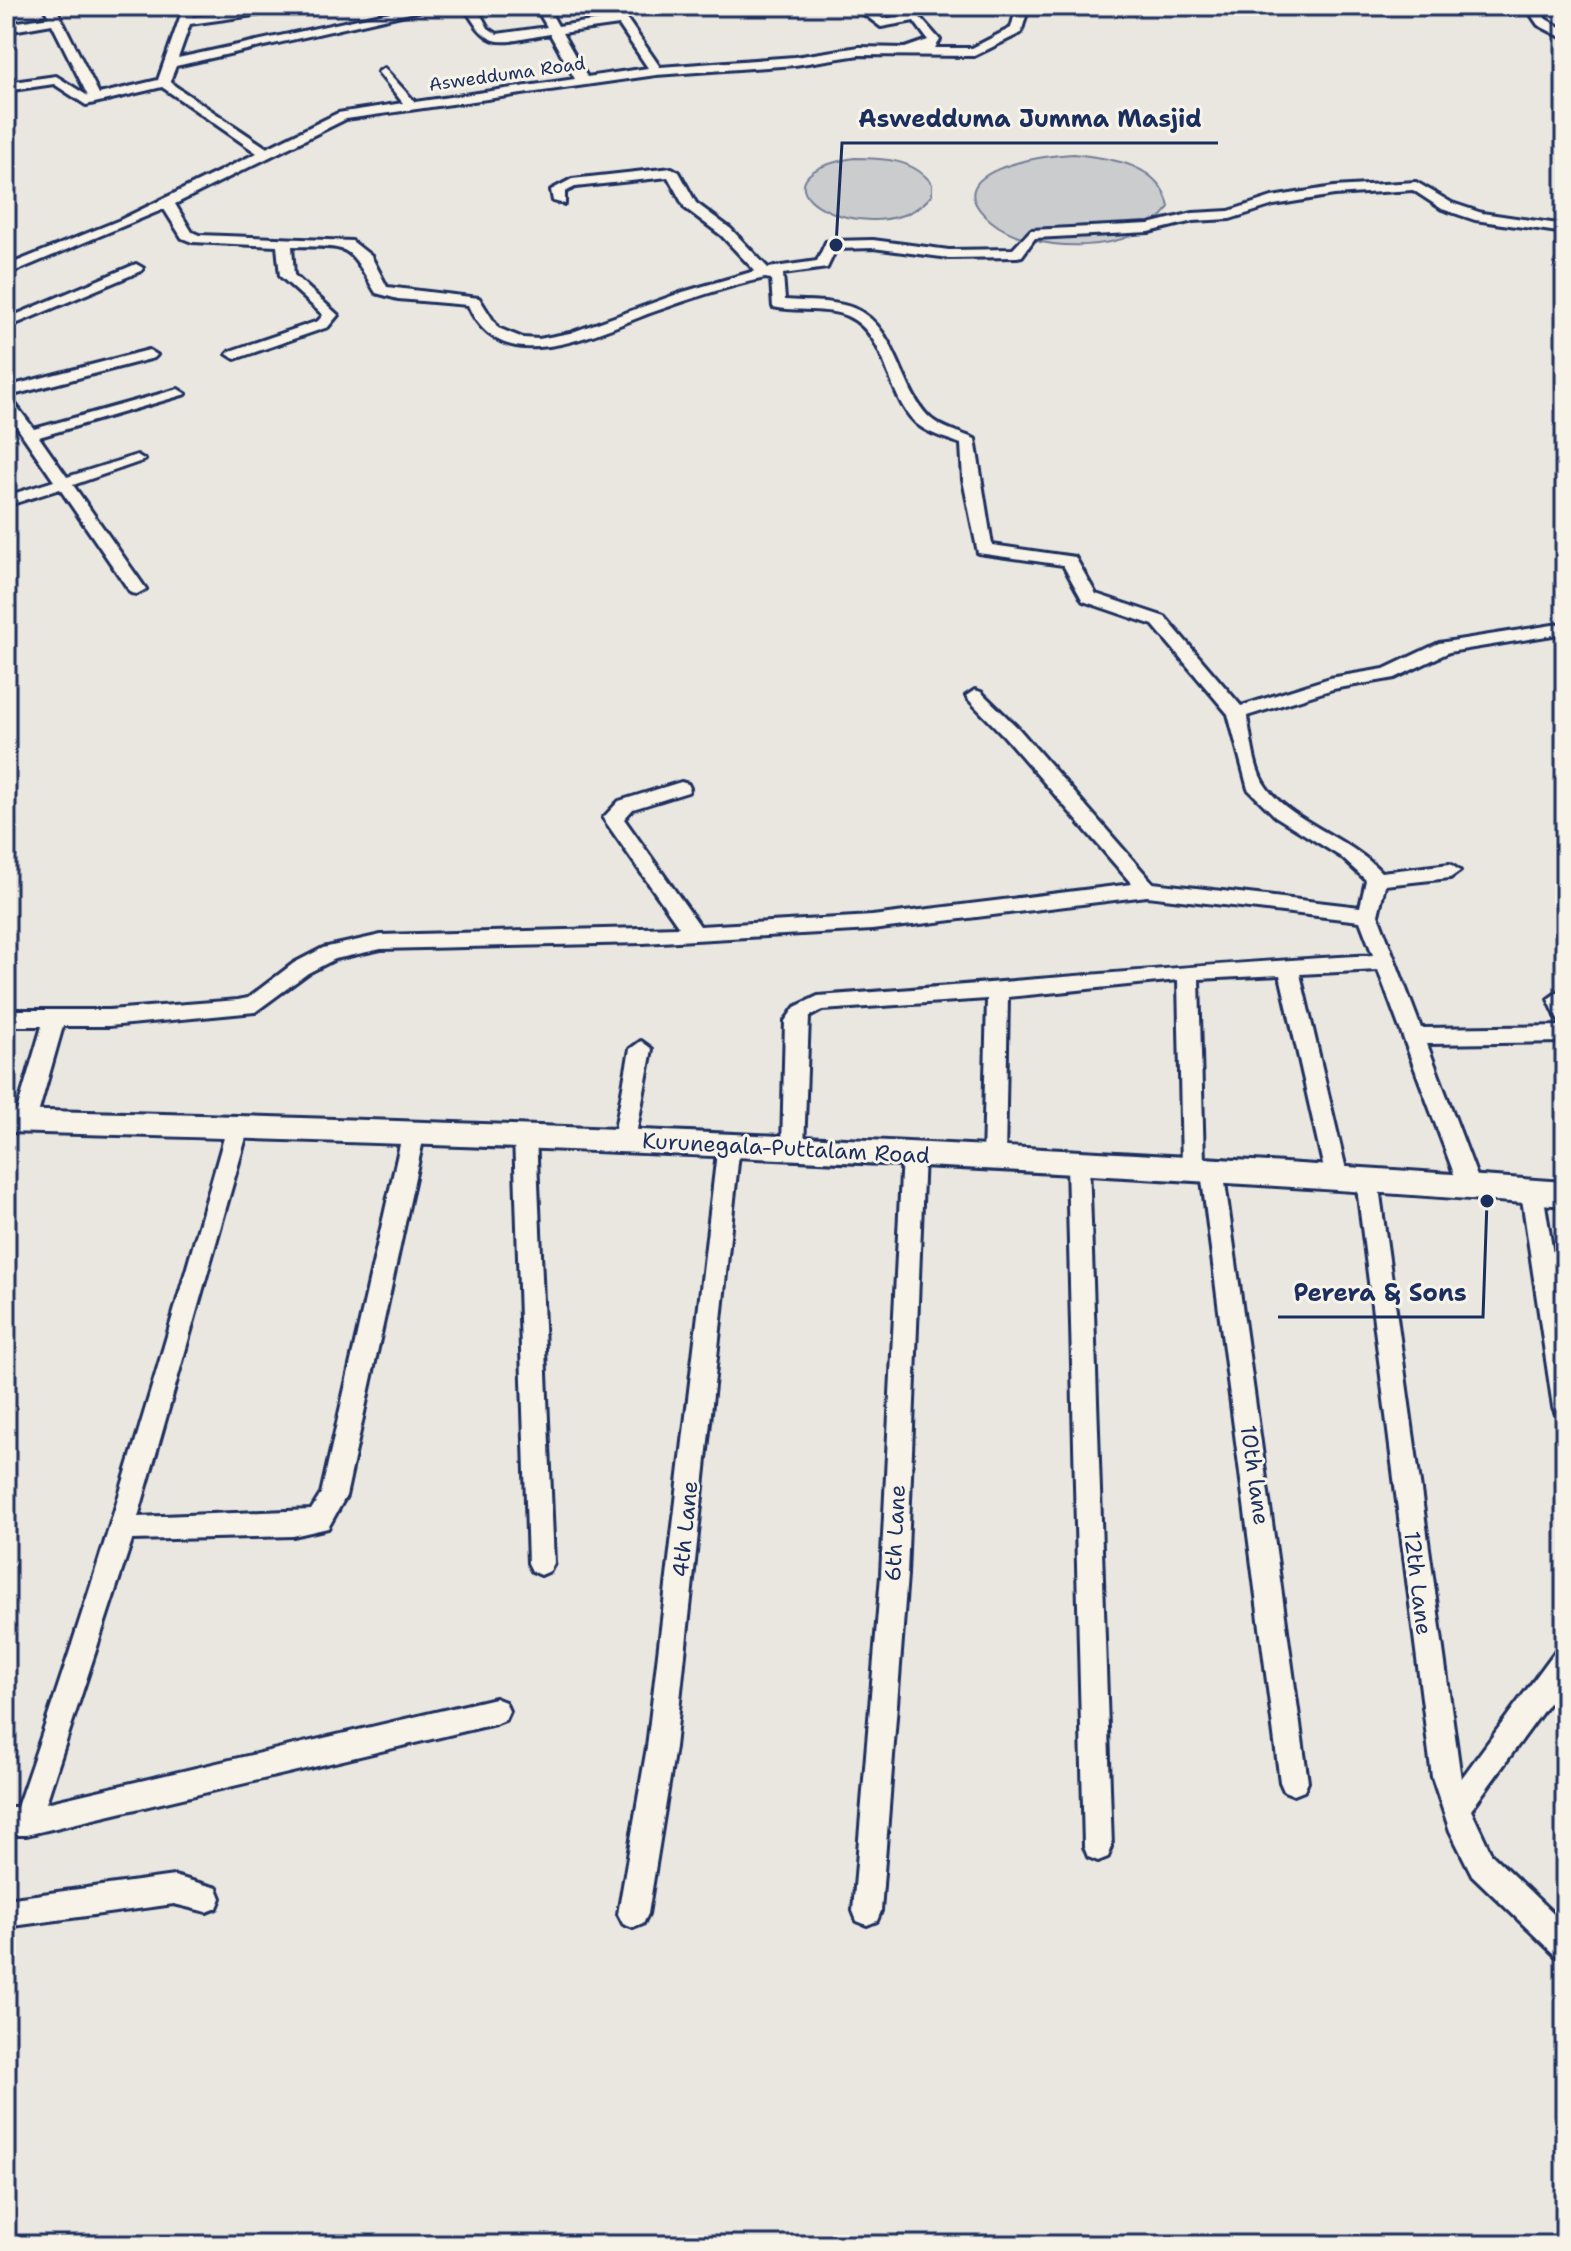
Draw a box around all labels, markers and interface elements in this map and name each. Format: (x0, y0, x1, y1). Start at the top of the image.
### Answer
street label: Aswedduma Road (427, 51, 587, 97)
callout: Aswedduma Jumma Masjid (842, 95, 1218, 143)
text: Aswedduma Jumma Masjid (858, 103, 1202, 135)
street label: Kurunegala-Puttalam Road (641, 1126, 931, 1170)
callout: Perera & Sons (1278, 1269, 1483, 1317)
text: Perera & Sons (1293, 1277, 1467, 1309)
street label: 10th lane (1234, 1423, 1276, 1527)
street label: 4th Lane (666, 1479, 704, 1579)
street label: 6th Lane (878, 1484, 912, 1582)
street label: 12th Lane (1397, 1529, 1439, 1637)

